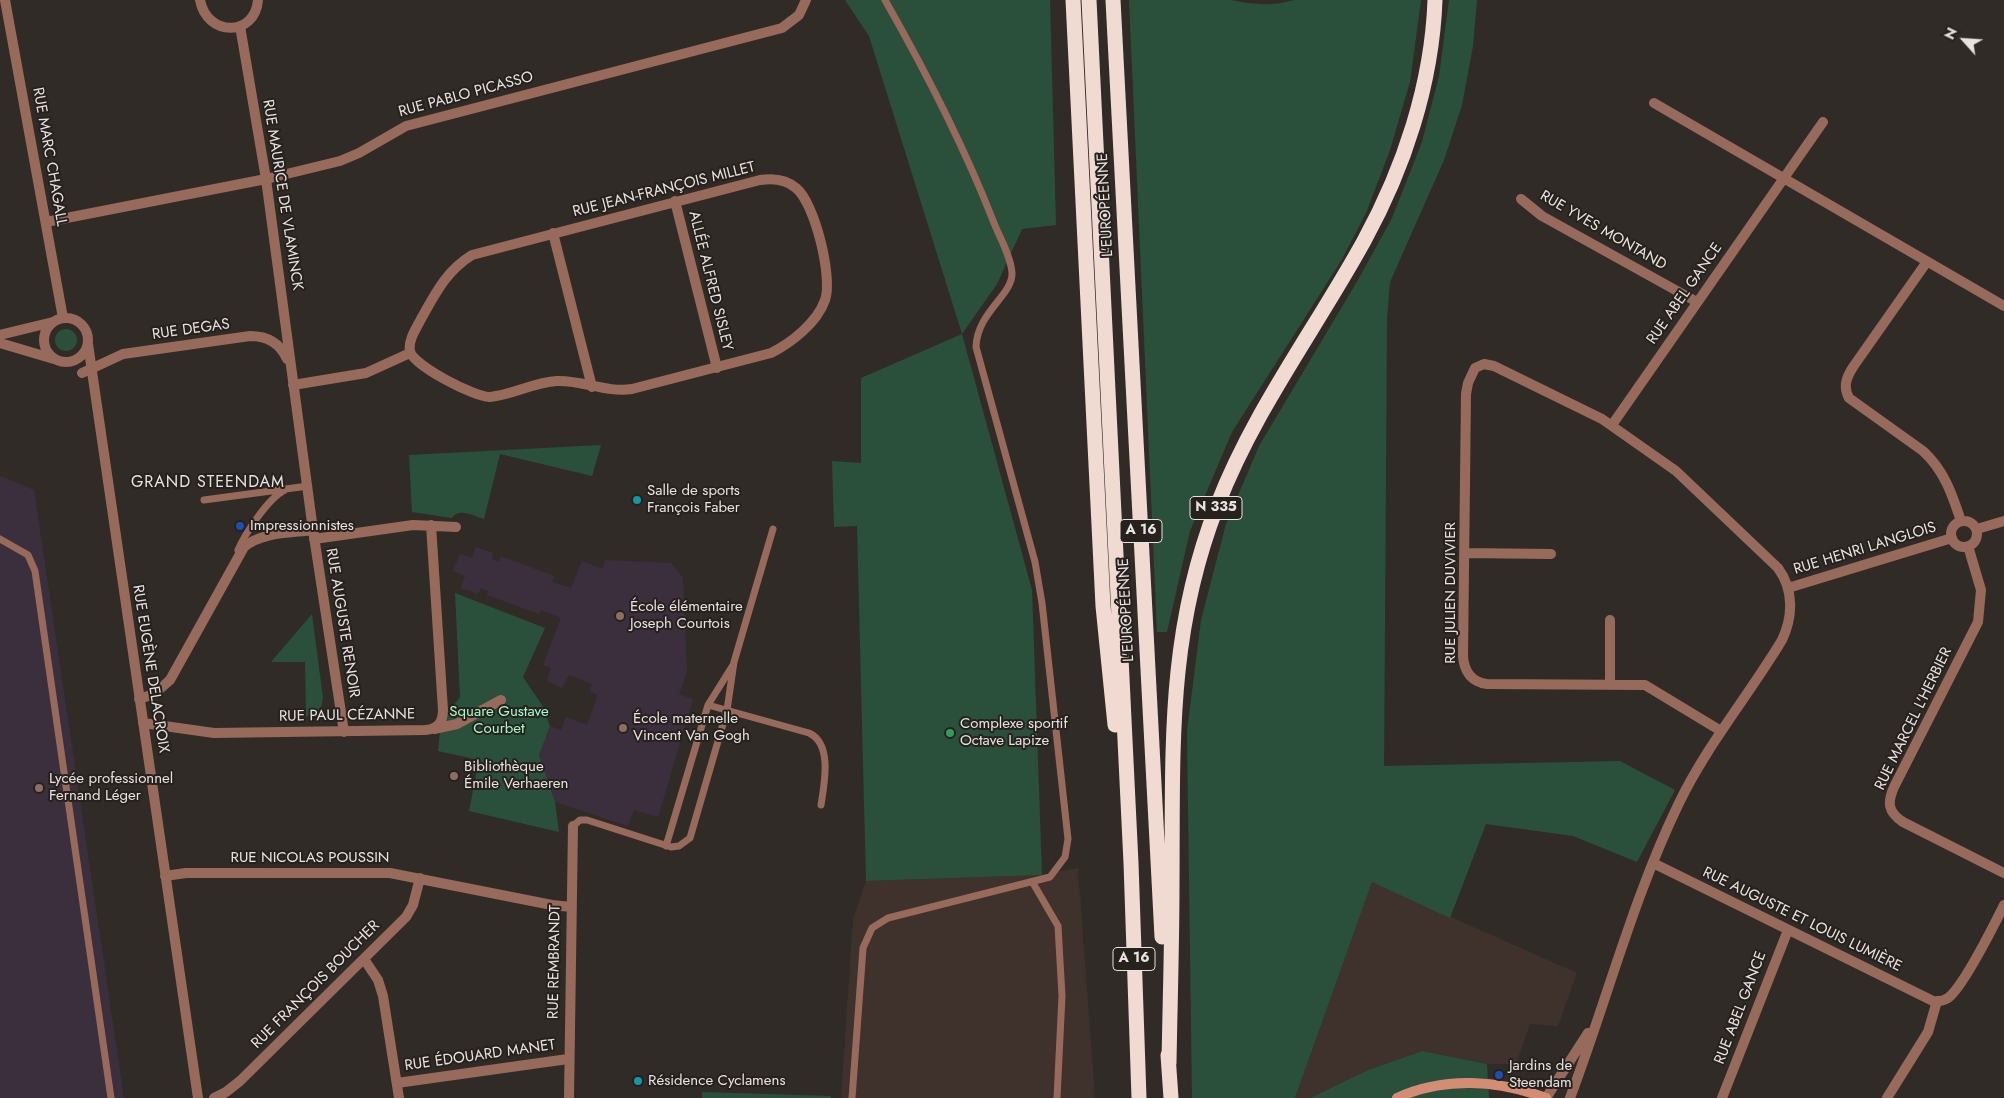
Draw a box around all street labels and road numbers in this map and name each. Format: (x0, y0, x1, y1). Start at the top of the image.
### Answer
street label: RUE PABLO PICASSO (397, 68, 535, 122)
street label: RUE MARC CHAGALL (28, 86, 70, 228)
street label: RUE MAURICE DE VLAMINCK (258, 98, 306, 292)
street label: L'EUROPÉENNE (1094, 153, 1118, 257)
street label: RUE JEAN-FRANÇOIS MILLET (571, 159, 757, 221)
street label: RUE YVES MONTAND (1537, 187, 1669, 275)
street label: ALLÉE ALFRED SISLEY (684, 209, 736, 353)
street label: RUE ABEL GANCE (1643, 240, 1727, 348)
street label: RUE DEGAS (151, 316, 231, 344)
road number: N 335 (1190, 496, 1242, 520)
street label: RUE HENRI LANGLOIS (1792, 519, 1938, 579)
road number: A 16 (1120, 520, 1162, 542)
street label: RUE JULIEN DUVIVIER (1442, 522, 1460, 664)
street label: RUE AUGUSTE RENOIR (321, 547, 363, 699)
street label: L'EUROPÉENNE (1115, 558, 1139, 662)
street label: RUE EUGÈNE DELACROIX (128, 584, 172, 754)
street label: RUE MARCEL L'HERBIER (1872, 645, 1956, 793)
street label: RUE PAUL CÉZANNE (279, 706, 415, 726)
street label: RUE NICOLAS POUSSIN (231, 849, 389, 867)
street label: RUE AUGUSTE ET LOUIS LUMIÈRE (1699, 864, 1905, 976)
street label: RUE REMBRANDT (545, 905, 565, 1019)
street label: RUE FRANÇOIS BOUCHER (248, 917, 384, 1053)
road number: A 16 (1113, 948, 1155, 971)
street label: RUE ABEL GANCE (1711, 949, 1771, 1067)
street label: RUE ÉDOUARD MANET (403, 1037, 557, 1075)

